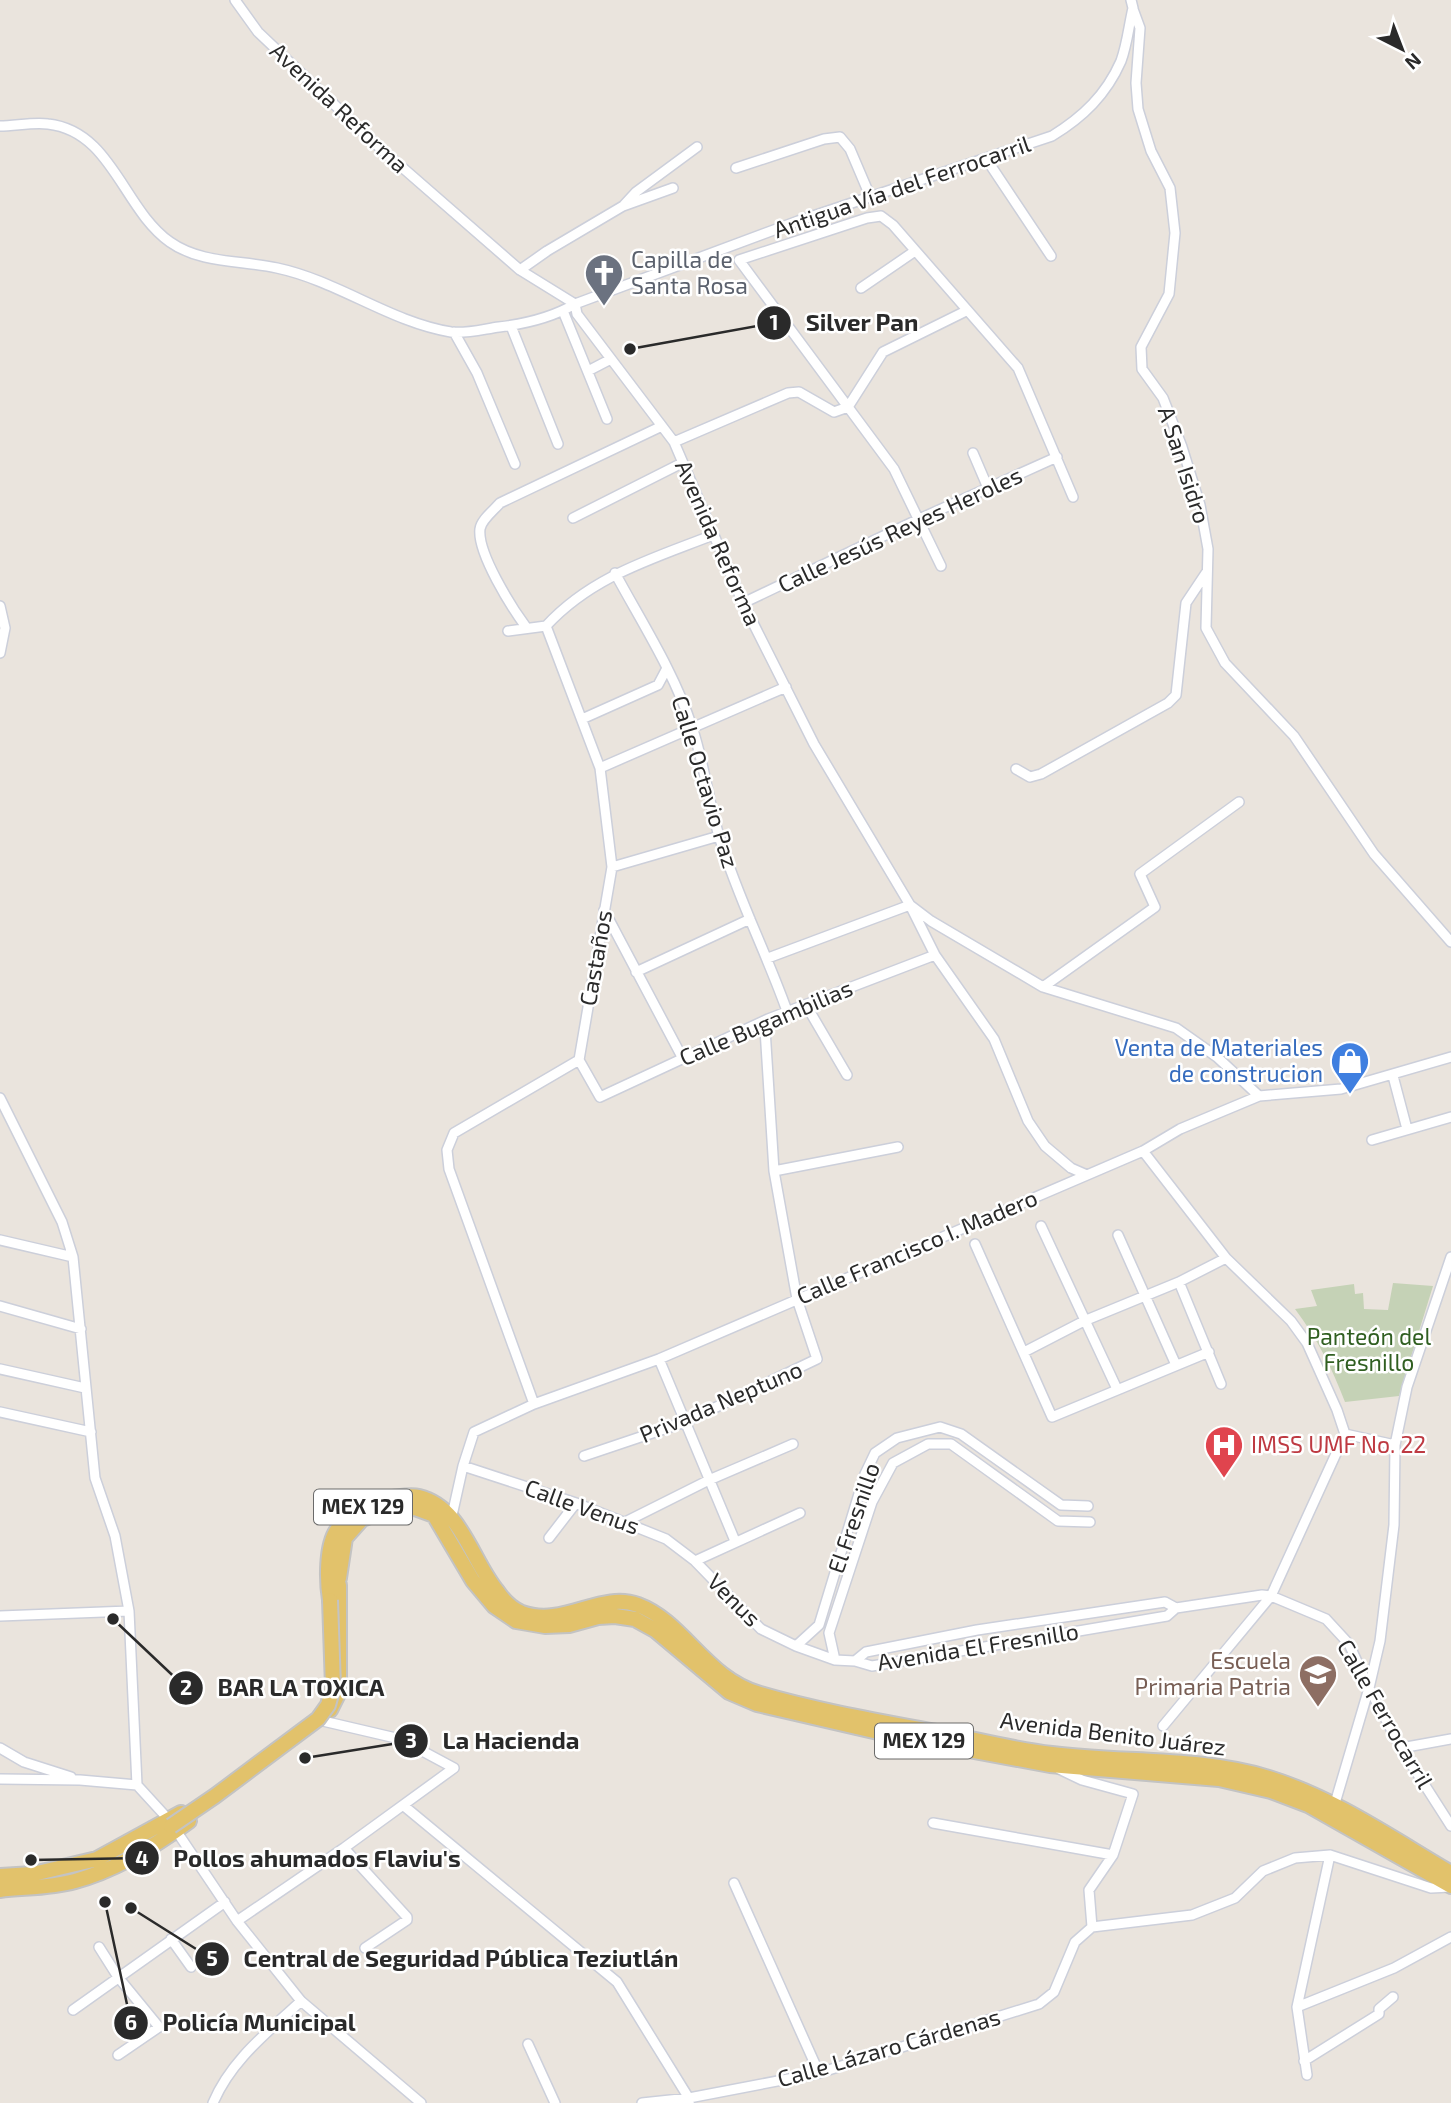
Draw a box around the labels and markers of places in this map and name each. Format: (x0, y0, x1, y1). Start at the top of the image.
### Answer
place label: Capilla de Santa Rosa (631, 245, 748, 299)
church icon: Capilla de Santa Rosa (583, 252, 625, 307)
callout: Silver Pan (756, 300, 933, 345)
place label: Venta de Materiales de construcion (1115, 1033, 1323, 1087)
shop icon: Venta de Materiales de construcion (1329, 1040, 1371, 1095)
hospital icon: IMSS UMF No. 22 (1203, 1424, 1245, 1479)
place label: IMSS UMF No. 22 (1251, 1430, 1426, 1458)
place label: Escuela Primaria Patria (1135, 1646, 1291, 1700)
school or university icon: Escuela Primaria Patria (1297, 1653, 1339, 1708)
callout: BAR LA TOXICA (168, 1665, 399, 1710)
callout: La Hacienda (394, 1718, 593, 1763)
callout: Pollos ahumados Flaviu's (125, 1836, 475, 1881)
callout: Central de Seguridad Pública Teziutlán (194, 1936, 693, 1981)
callout: Policía Municipal (113, 2000, 370, 2045)

